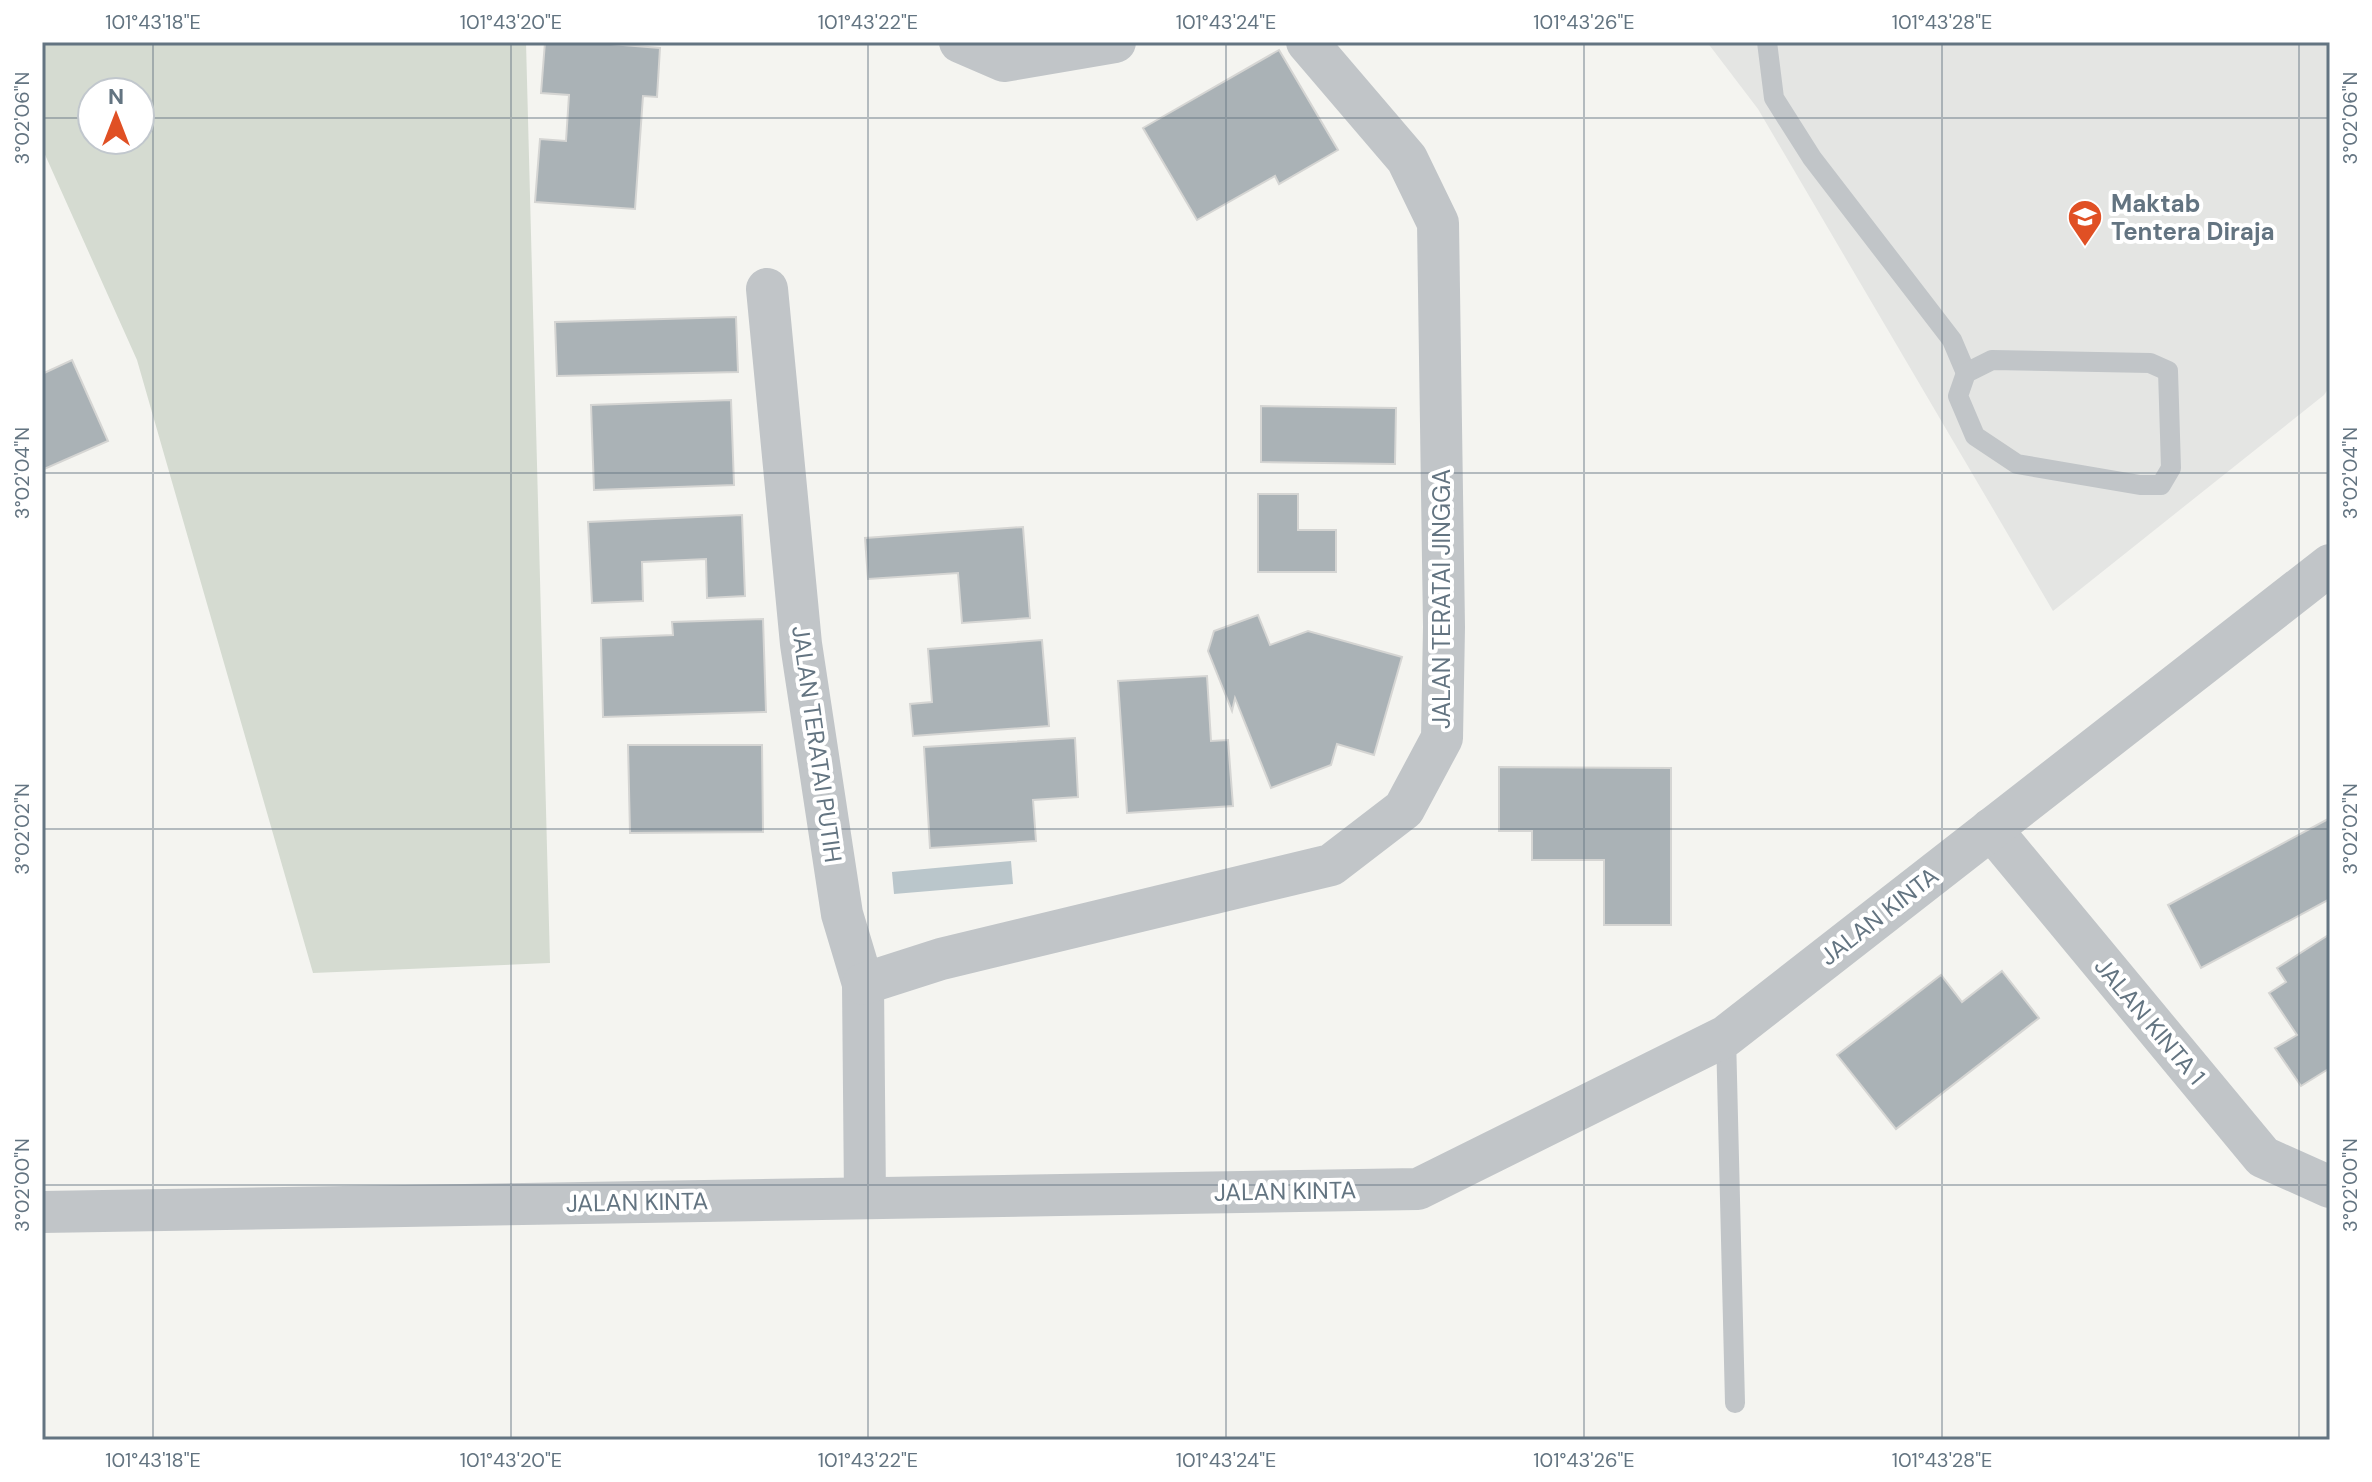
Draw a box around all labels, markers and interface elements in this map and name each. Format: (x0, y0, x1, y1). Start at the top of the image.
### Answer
text: 101°43'18"E (105, 9, 201, 35)
text: 101°43'20"E (460, 9, 562, 35)
text: 101°43'22"E (818, 9, 918, 35)
text: 101°43'24"E (1176, 9, 1276, 35)
text: 101°43'26"E (1533, 9, 1635, 35)
text: 101°43'28"E (1892, 9, 1992, 35)
text: 3°02'06"N (9, 72, 35, 164)
text: 3°02'06"N (2337, 72, 2363, 164)
north arrow (76, 76, 156, 156)
text: N (108, 82, 124, 111)
place label: Maktab Tentera Diraja (2111, 188, 2275, 247)
school or university icon: Maktab Tentera Diraja (2066, 198, 2104, 248)
text: 3°02'04"N (9, 427, 35, 519)
text: 3°02'04"N (2337, 427, 2363, 519)
street label: JALAN TERATAI JINGGA (1426, 469, 1457, 729)
street label: JALAN TERATAI PUTIH (785, 624, 849, 864)
text: 3°02'02"N (9, 783, 35, 875)
text: 3°02'02"N (2337, 783, 2363, 875)
street label: JALAN KINTA (1813, 860, 1945, 972)
street label: JALAN KINTA 1 (2088, 951, 2212, 1091)
text: 3°02'00"N (9, 1138, 35, 1232)
text: 3°02'00"N (2337, 1138, 2363, 1232)
street label: JALAN KINTA (1213, 1174, 1357, 1208)
street label: JALAN KINTA (565, 1185, 709, 1219)
text: 101°43'18"E (105, 1447, 201, 1473)
text: 101°43'20"E (460, 1447, 562, 1473)
text: 101°43'22"E (818, 1447, 918, 1473)
text: 101°43'24"E (1176, 1447, 1276, 1473)
text: 101°43'26"E (1533, 1447, 1635, 1473)
text: 101°43'28"E (1892, 1447, 1992, 1473)

